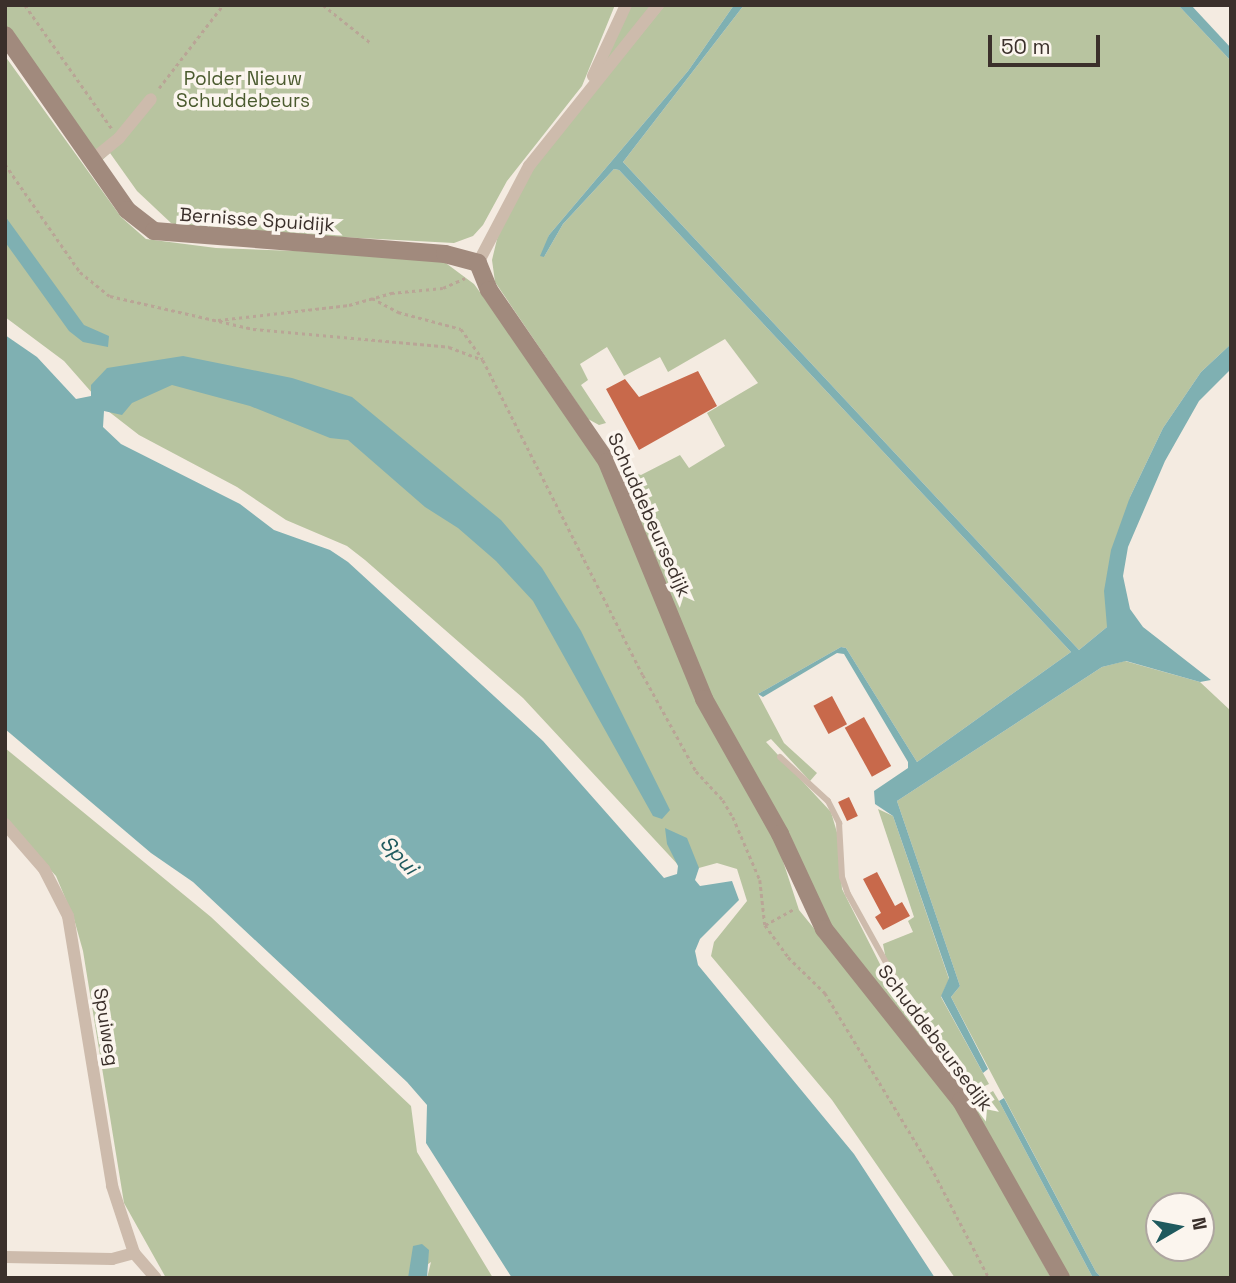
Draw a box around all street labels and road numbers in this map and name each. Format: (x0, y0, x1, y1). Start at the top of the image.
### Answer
street label: Bernisse Spuidijk (179, 203, 335, 237)
street label: Schuddebeursedijk (603, 430, 695, 600)
street label: Schuddebeursedijk (873, 960, 997, 1116)
street label: Spuiweg (89, 986, 123, 1068)

